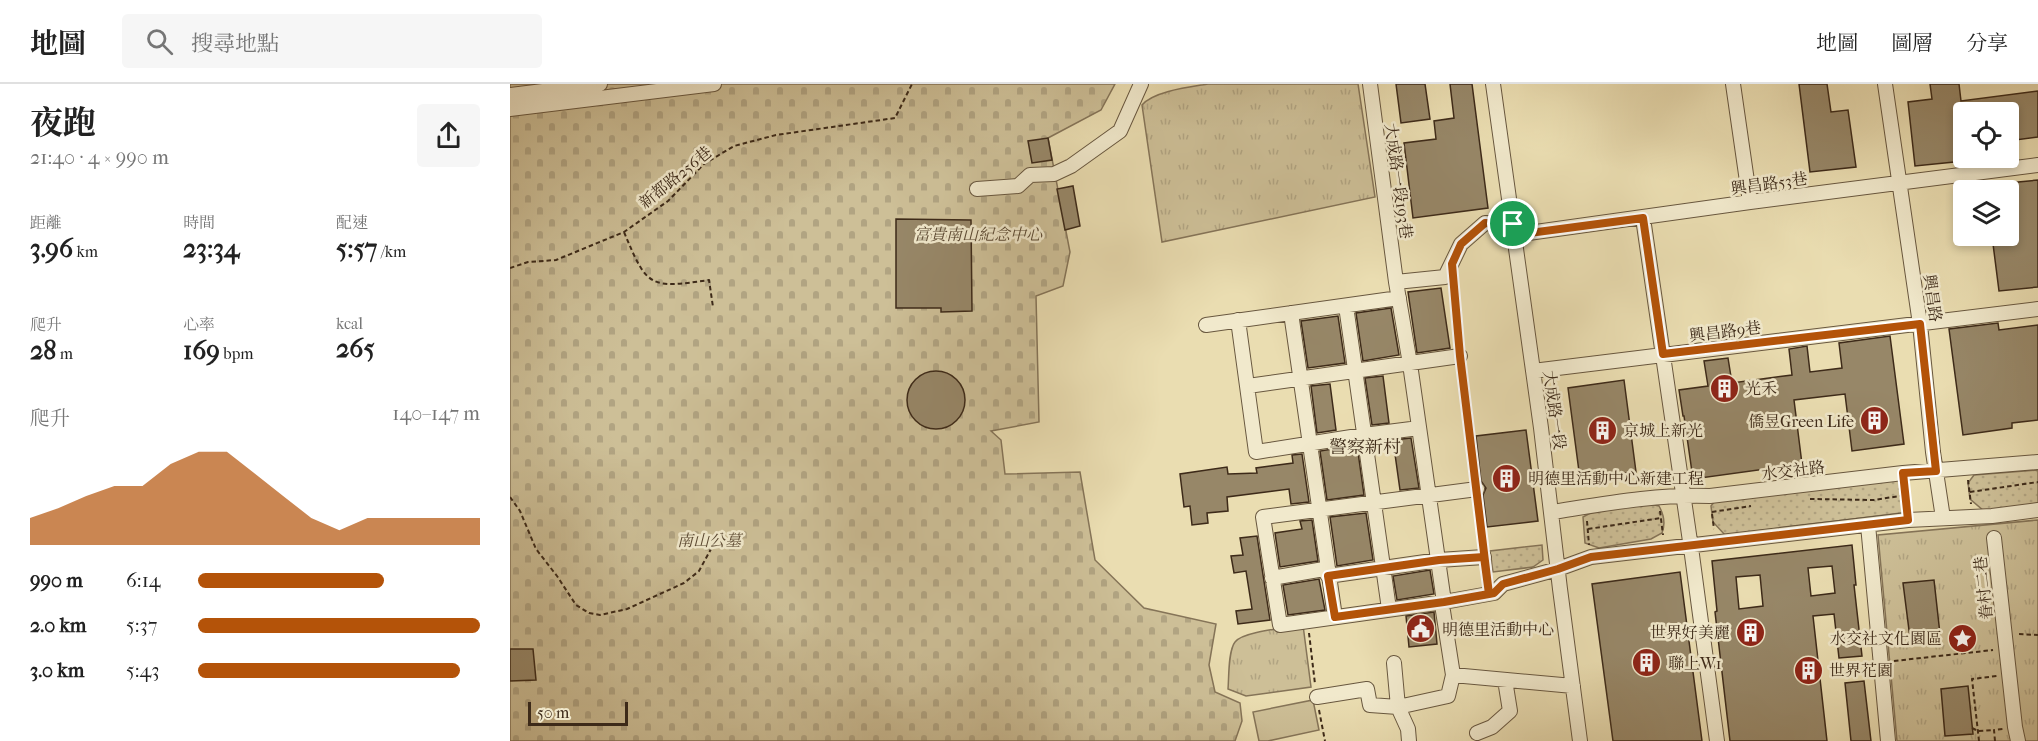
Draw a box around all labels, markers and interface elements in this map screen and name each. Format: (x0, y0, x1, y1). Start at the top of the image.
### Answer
search box (122, 14, 542, 68)
icon: search (143, 25, 176, 58)
text: 地圖 (30, 27, 86, 60)
text: 搜尋地點 (191, 31, 279, 57)
text: 地圖 (1816, 31, 1858, 55)
text: 圖層 (1891, 31, 1933, 55)
text: 分享 (1966, 31, 2008, 55)
map controls (1953, 102, 2019, 246)
button: locate (1953, 102, 2019, 168)
text: 夜跑 (30, 104, 96, 143)
button: share (417, 104, 480, 167)
street label: 大成路一段193巷 (1381, 122, 1416, 240)
street label: 新都路256巷 (635, 142, 715, 212)
text: 21:40 · 4 × 990 m (30, 146, 169, 169)
street label: 興昌路53巷 (1729, 169, 1809, 198)
button: layers (1953, 180, 2019, 246)
pin (1487, 198, 1538, 249)
icon: arrive (1496, 207, 1529, 240)
text: 距離 (30, 213, 62, 232)
text: 時間 (183, 213, 215, 232)
text: 配速 (336, 213, 368, 232)
park label: 富貴南山紀念中心 (914, 225, 1043, 244)
text: 3.96 (30, 233, 73, 264)
text: 23:34 (183, 233, 239, 264)
text: 5:57 (336, 233, 377, 264)
text: km (73, 242, 98, 261)
text: /km (377, 242, 406, 261)
street label: 興昌路 (1920, 273, 1945, 323)
text: kcal (336, 314, 363, 333)
text: 爬升 (30, 315, 62, 334)
text: 心率 (183, 315, 215, 334)
street label: 興昌路9巷 (1688, 318, 1762, 345)
text: 265 (336, 333, 375, 364)
text: 28 (30, 335, 56, 366)
text: 169 (183, 335, 220, 366)
text: m (56, 344, 73, 363)
text: bpm (220, 344, 254, 363)
street label: 大成路一段 (1540, 369, 1569, 451)
building icon: 光禾 (1708, 372, 1740, 404)
place label: 光禾 (1745, 379, 1777, 398)
text: 140–147 m (392, 402, 480, 425)
building icon: 僑昱Green Life (1859, 405, 1891, 437)
text: 爬升 (30, 407, 70, 430)
place label: 僑昱Green Life (1748, 412, 1854, 431)
building icon: 京城上新光 (1586, 414, 1618, 446)
place label: 京城上新光 (1623, 421, 1703, 440)
district label: 警察新村 (1329, 437, 1401, 458)
street label: 水交社路 (1760, 457, 1826, 484)
building icon: 明德里活動中心新建工程 (1491, 462, 1523, 494)
place label: 明德里活動中心新建工程 (1528, 469, 1704, 488)
park label: 南山公墓 (677, 531, 744, 550)
street label: 眷村二巷 (1971, 555, 1996, 621)
text: 990 m (30, 569, 83, 592)
text: 6:14 (126, 569, 161, 592)
public building icon: 明德里活動中心 (1405, 613, 1437, 645)
text: 2.0 km (30, 614, 86, 637)
text: 5:37 (126, 614, 157, 637)
building icon: 世界好美麗 (1735, 616, 1767, 648)
place label: 明德里活動中心 (1442, 620, 1554, 639)
place icon: 水交社文化園區 (1947, 622, 1979, 654)
place label: 世界好美麗 (1650, 623, 1730, 642)
place label: 水交社文化園區 (1830, 629, 1942, 648)
building icon: 聯上W1 (1631, 647, 1663, 679)
place label: 聯上W1 (1668, 654, 1721, 673)
building icon: 世界花園 (1792, 654, 1824, 686)
text: 3.0 km (30, 659, 84, 682)
text: 5:43 (126, 659, 160, 682)
place label: 世界花園 (1829, 661, 1893, 680)
scale bar (528, 699, 628, 726)
text: 50 m (537, 703, 569, 722)

